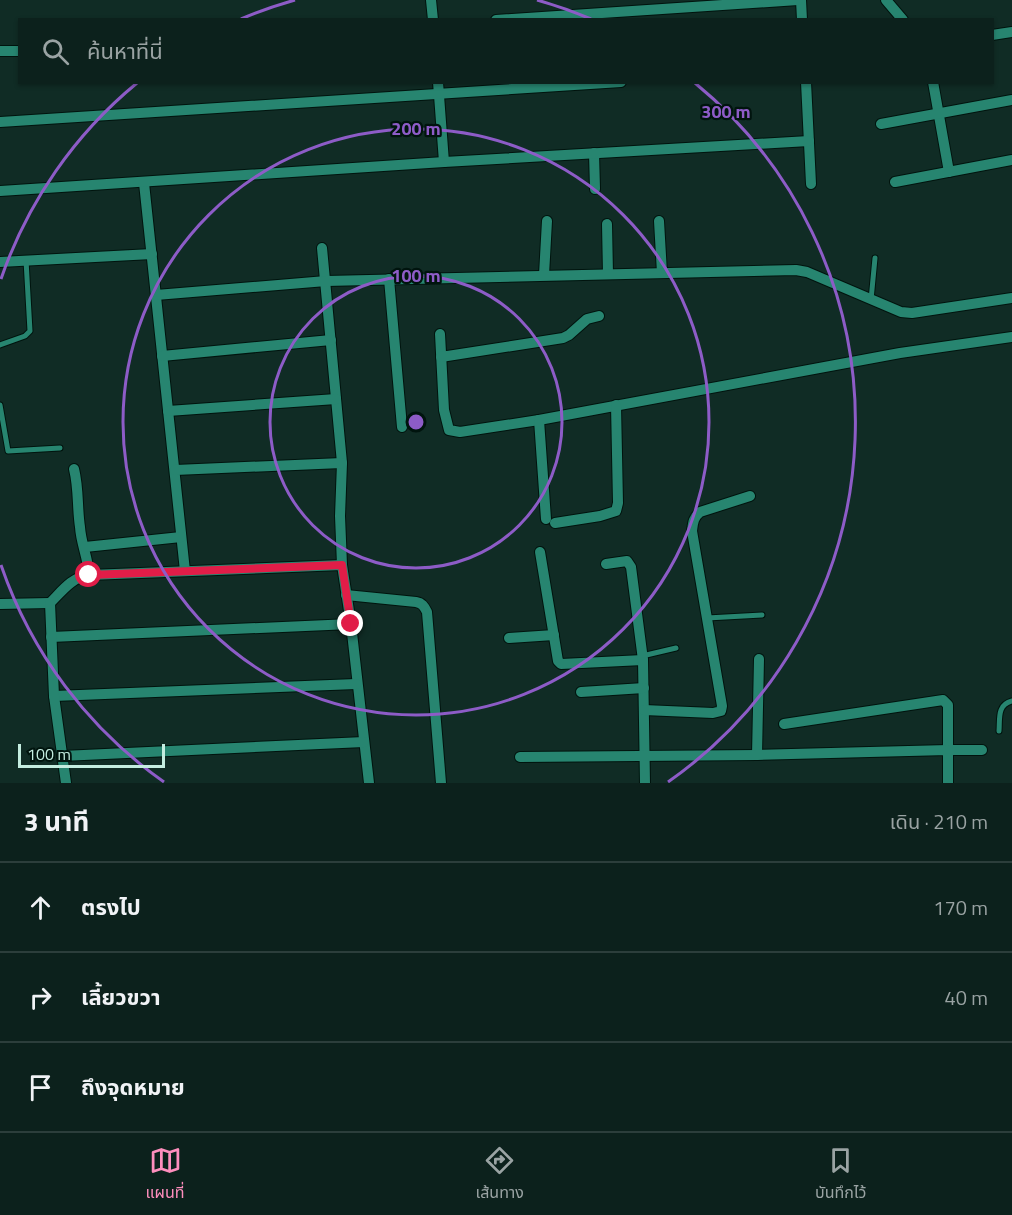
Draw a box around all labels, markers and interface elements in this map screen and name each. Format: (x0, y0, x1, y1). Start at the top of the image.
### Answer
search box (18, 18, 994, 84)
text: ค้นหาที่นี่ (87, 34, 163, 68)
icon: search (39, 35, 72, 68)
text: 300 m (701, 98, 751, 125)
text: 200 m (391, 115, 441, 142)
text: 100 m (391, 262, 441, 289)
centre of rings (406, 412, 426, 432)
route start (75, 561, 101, 587)
route end (337, 610, 363, 636)
scale bar (18, 741, 165, 768)
text: 100 m (27, 742, 71, 766)
text: 3 นาที (24, 802, 89, 841)
text: เดิน · 210 m (890, 806, 988, 837)
text: ตรงไป (81, 890, 141, 924)
icon: ahead (24, 891, 57, 924)
text: 170 m (933, 892, 988, 923)
text: เลี้ยวขวา (81, 980, 161, 1014)
icon: right (24, 981, 57, 1014)
text: 40 m (944, 982, 988, 1013)
text: ถึงจุดหมาย (81, 1070, 185, 1104)
icon: arrive (24, 1071, 57, 1104)
tab: แผนที่ (146, 1144, 185, 1205)
tab: เส้นทาง (476, 1144, 524, 1205)
tab: บันทึกไว้ (815, 1144, 866, 1205)

